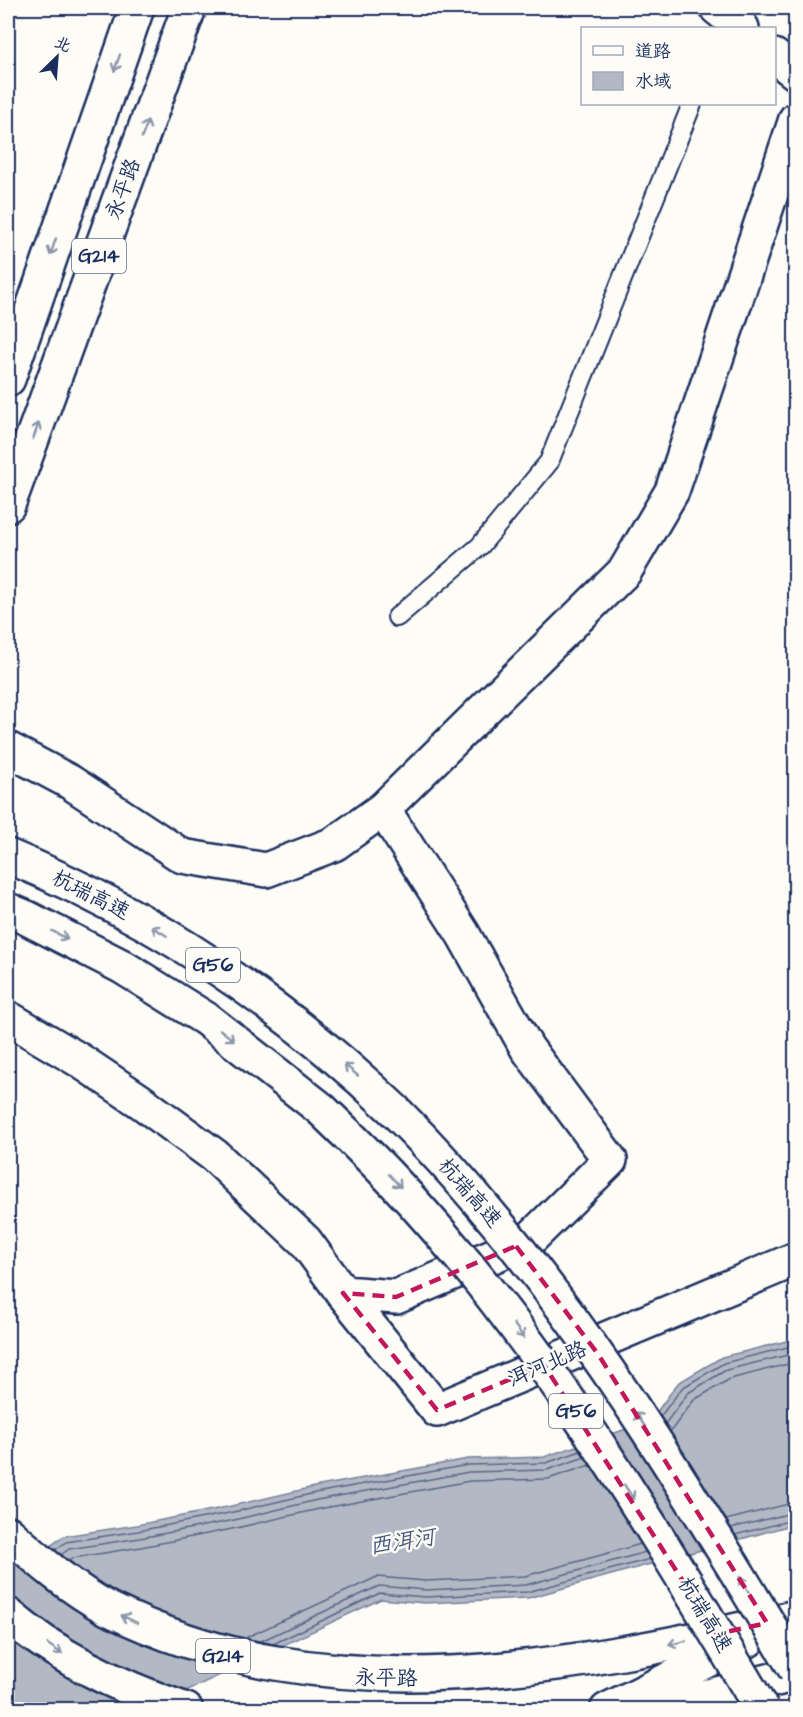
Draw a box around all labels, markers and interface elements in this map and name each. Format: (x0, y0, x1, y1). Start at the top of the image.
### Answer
north arrow (27, 27, 87, 87)
legend (581, 27, 776, 105)
text: 北 (51, 31, 75, 58)
text: 道路 (635, 39, 671, 64)
one-way arrow (111, 53, 122, 72)
text: 水域 (635, 69, 671, 94)
one-way arrow (140, 120, 151, 139)
street label: 永平路 (99, 154, 147, 224)
one-way arrow (47, 237, 58, 256)
road number: G214 (72, 239, 126, 273)
one-way arrow (31, 422, 42, 441)
street label: 杭瑞高速 (47, 863, 135, 927)
one-way arrow (151, 925, 168, 937)
one-way arrow (51, 929, 69, 941)
road number: G56 (186, 948, 240, 982)
one-way arrow (219, 1029, 235, 1042)
one-way arrow (344, 1063, 359, 1077)
street label: 杭瑞高速 (432, 1152, 508, 1234)
one-way arrow (388, 1173, 402, 1188)
one-way arrow (512, 1323, 525, 1339)
street label: 洱河北路 (503, 1334, 591, 1394)
road number: G56 (549, 1394, 603, 1428)
one-way arrow (634, 1411, 646, 1427)
one-way arrow (623, 1483, 635, 1500)
water label: 西洱河 (367, 1521, 440, 1562)
street label: 杭瑞高速 (671, 1572, 739, 1658)
one-way arrow (737, 1576, 749, 1593)
one-way arrow (121, 1613, 139, 1624)
one-way arrow (668, 1638, 687, 1649)
road number: G214 (196, 1639, 250, 1673)
one-way arrow (47, 1642, 64, 1655)
street label: 永平路 (354, 1663, 418, 1693)

